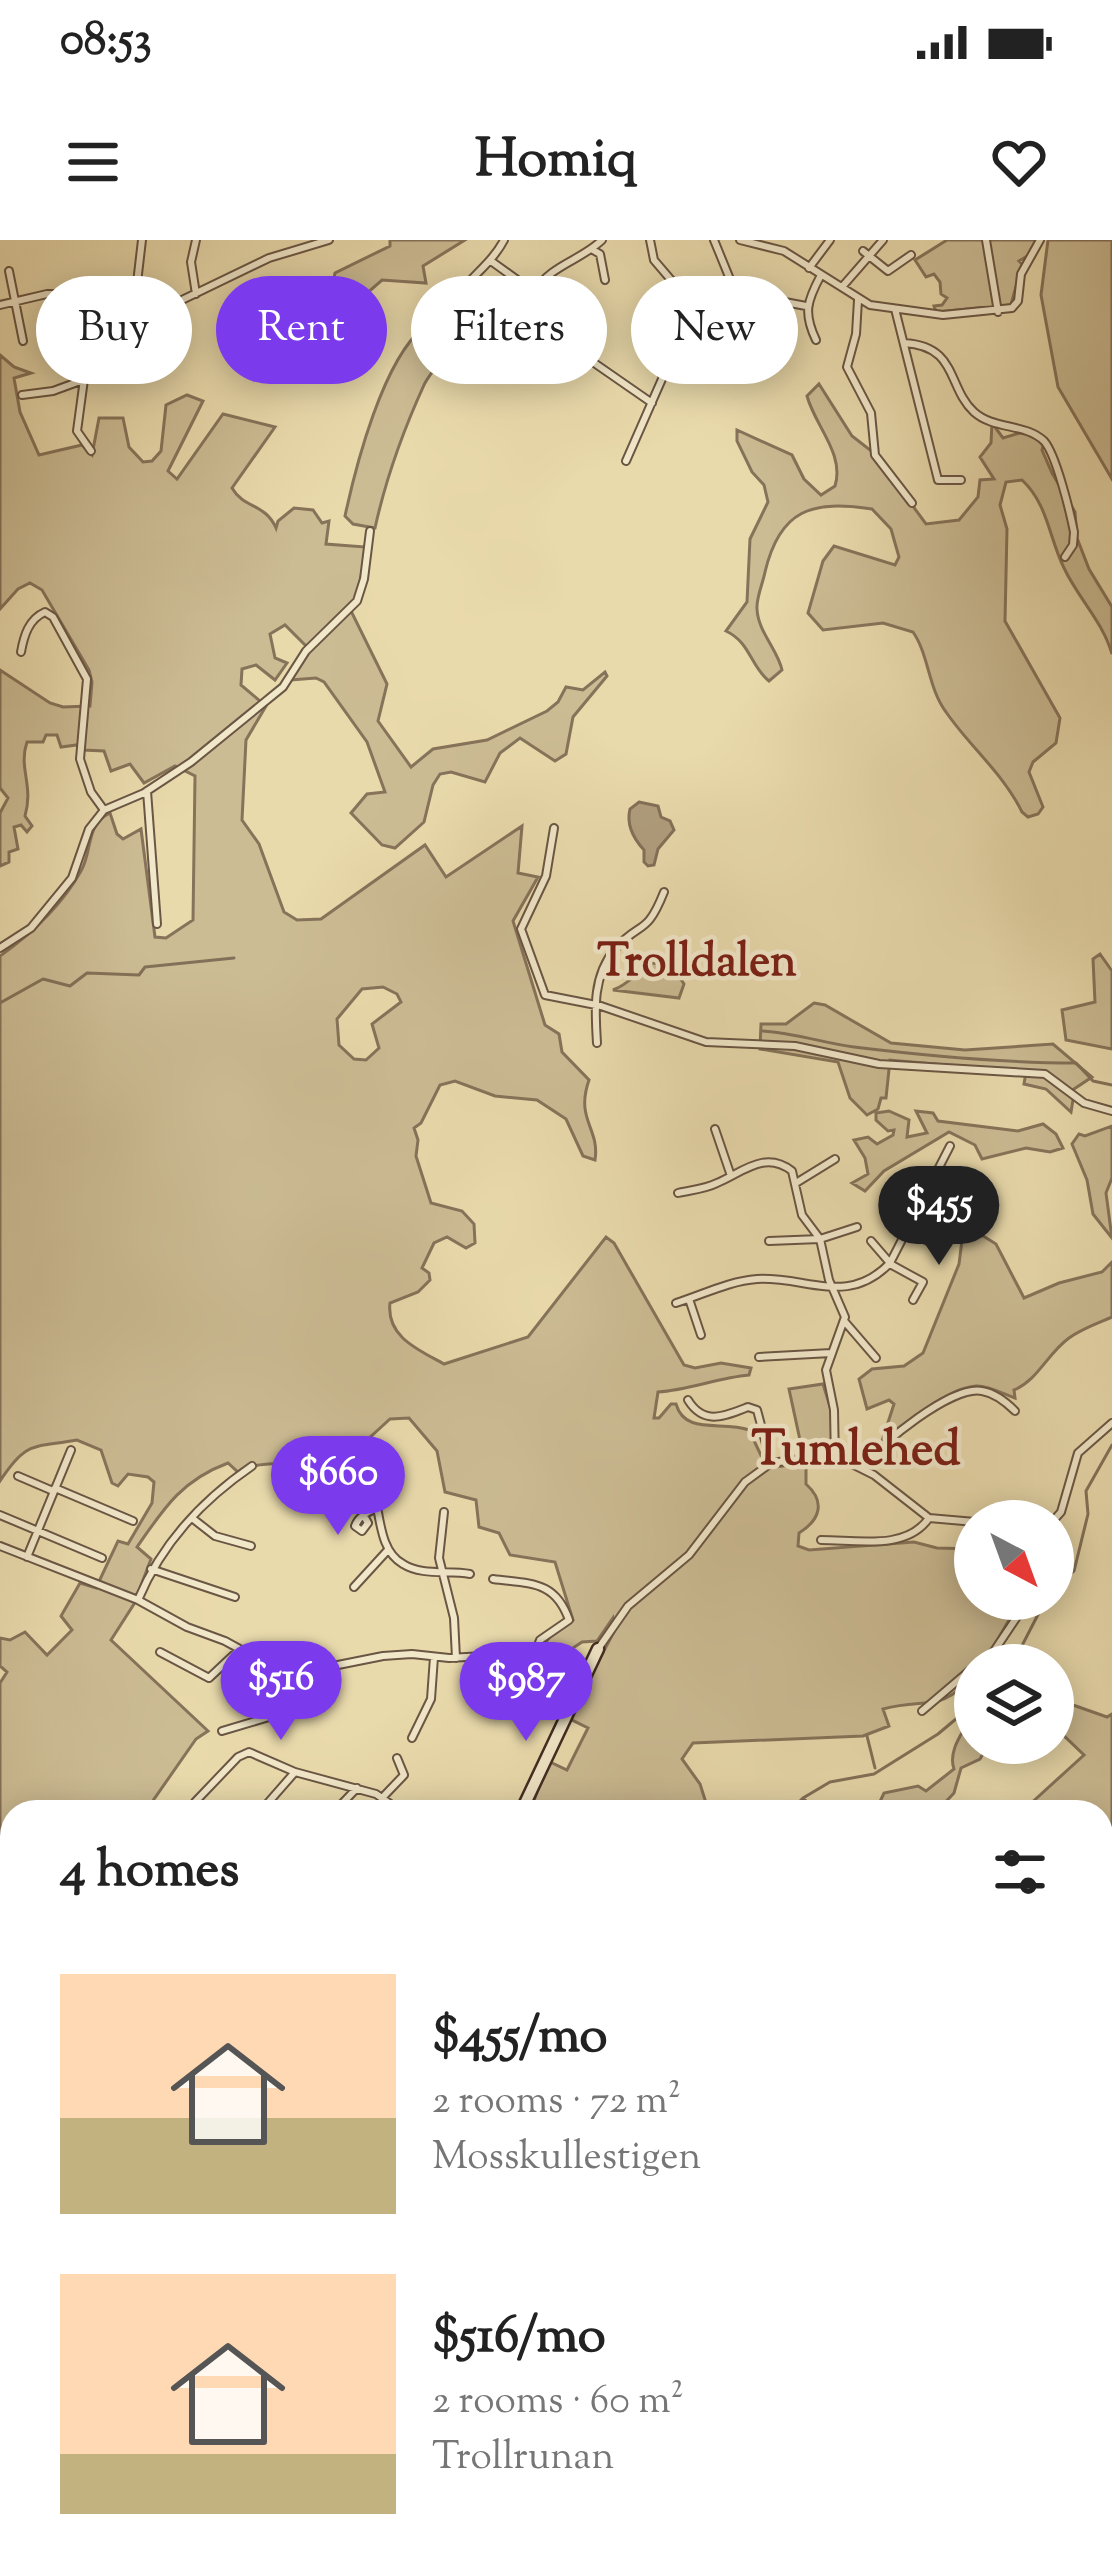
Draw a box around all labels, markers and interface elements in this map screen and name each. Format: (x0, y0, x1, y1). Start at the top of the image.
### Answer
text: 08:53 (60, 10, 152, 75)
text: Homiq (475, 123, 637, 201)
icon: menu (60, 129, 126, 195)
icon: heart (986, 129, 1052, 195)
chip: Buy (36, 276, 192, 384)
chip: Rent (216, 276, 387, 384)
chip: Filters (411, 276, 607, 384)
chip: New (631, 276, 798, 384)
district label: Trolldalen (597, 932, 797, 997)
pin: $455 (868, 1166, 1010, 1268)
text: $455 (905, 1177, 973, 1233)
district label: Tumlehed (751, 1418, 961, 1487)
pin: $660 (267, 1436, 409, 1538)
text: $660 (298, 1447, 378, 1503)
north arrow (954, 1500, 1074, 1620)
map controls (954, 1500, 1074, 1764)
pin: $516 (210, 1641, 352, 1743)
pin: $987 (455, 1642, 597, 1744)
button: layers (954, 1644, 1074, 1764)
text: $516 (248, 1652, 314, 1708)
text: $987 (487, 1653, 565, 1709)
text: 4 homes (60, 1836, 239, 1909)
icon: filters (987, 1839, 1053, 1905)
text: $455/mo (432, 2002, 608, 2075)
icon: home (156, 2022, 300, 2166)
text: 2 rooms · 72 m² (432, 2075, 681, 2131)
text: Mosskullestigen (432, 2131, 701, 2187)
text: $516/mo (432, 2302, 606, 2375)
icon: home (156, 2322, 300, 2466)
text: 2 rooms · 60 m² (432, 2375, 684, 2431)
text: Trollrunan (432, 2431, 614, 2487)

